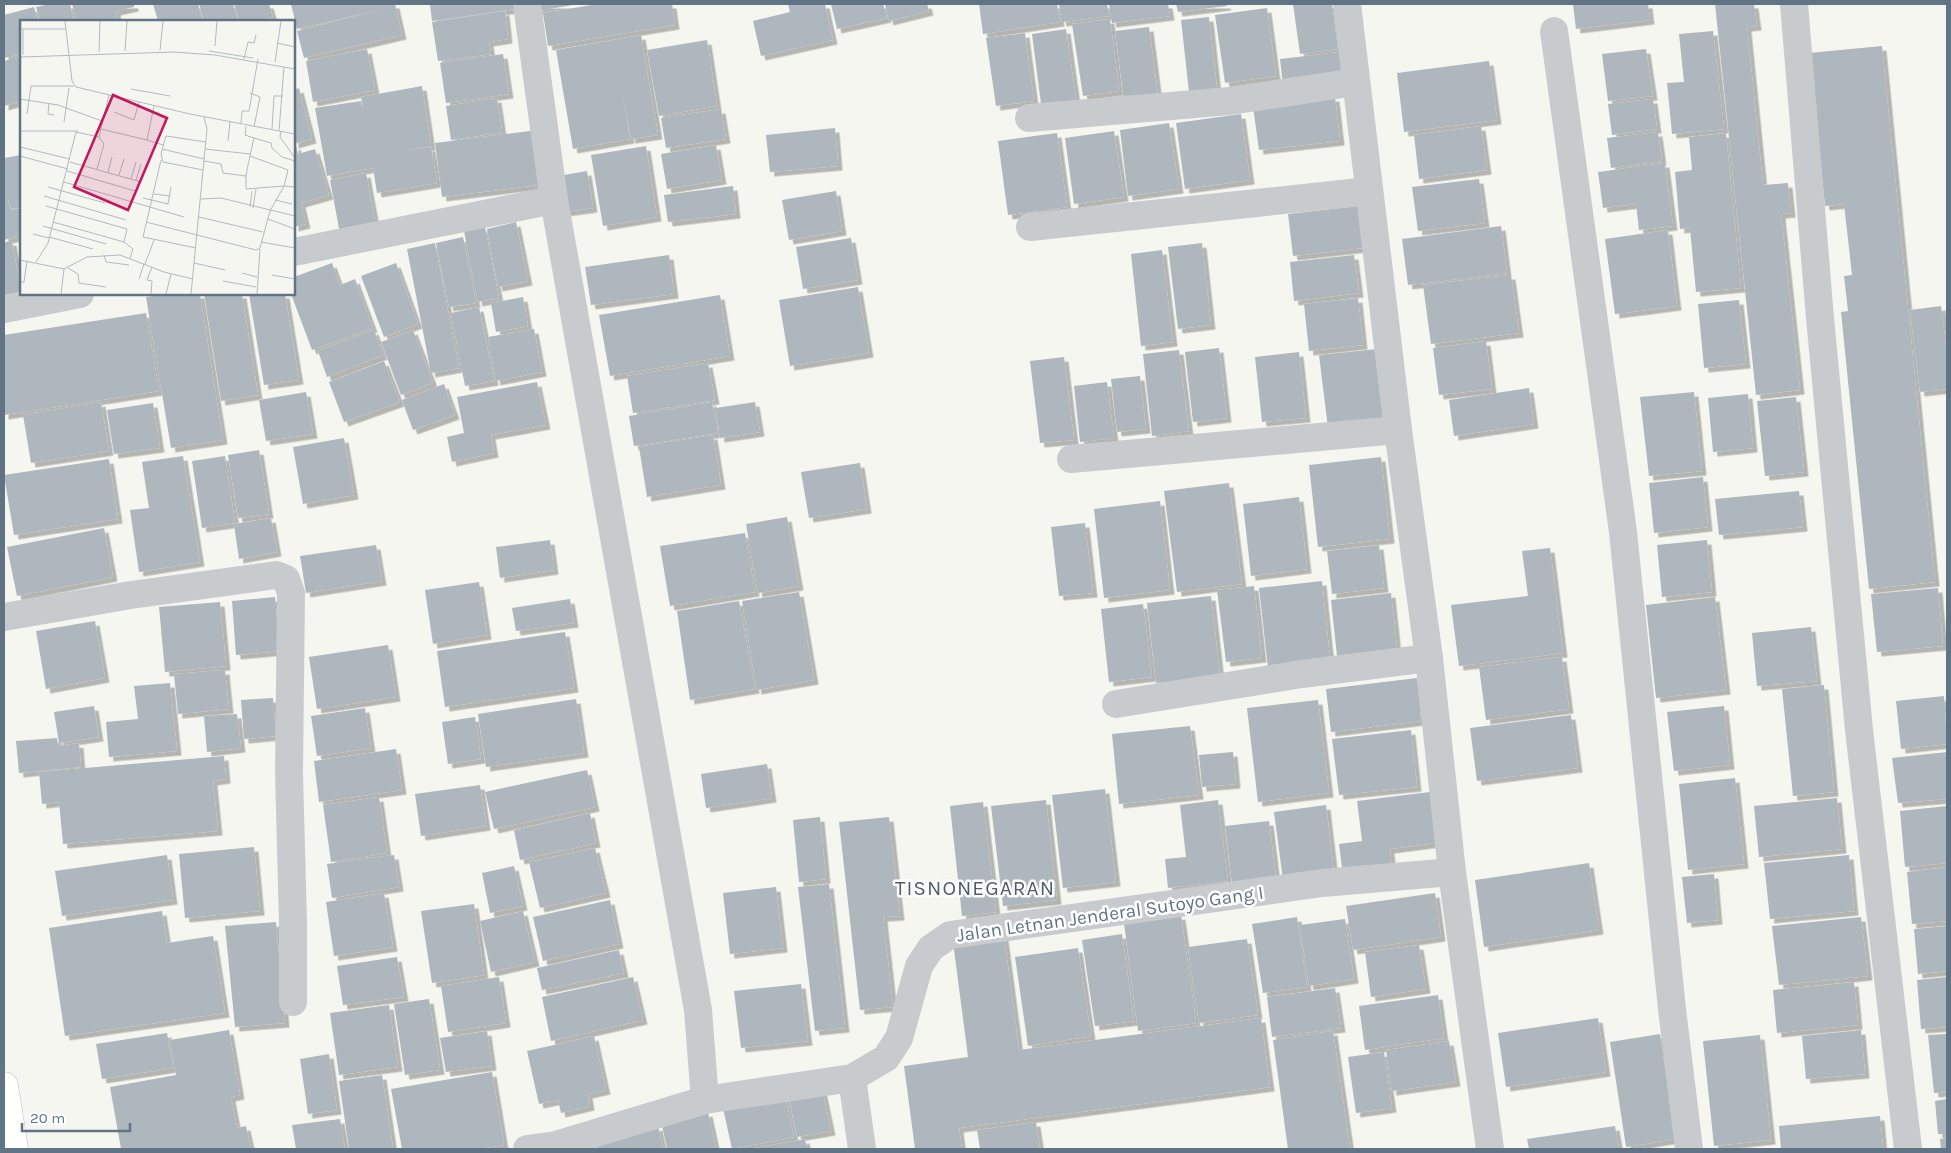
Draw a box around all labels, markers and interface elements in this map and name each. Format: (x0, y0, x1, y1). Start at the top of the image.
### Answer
inset map (20, 20, 295, 295)
district label: TISNONEGARAN (895, 876, 1055, 900)
street label: Jalan Letnan Jenderal Sutoyo Gang I (955, 882, 1265, 946)
scale bar (22, 1100, 130, 1132)
text: 20 m (30, 1109, 65, 1127)

